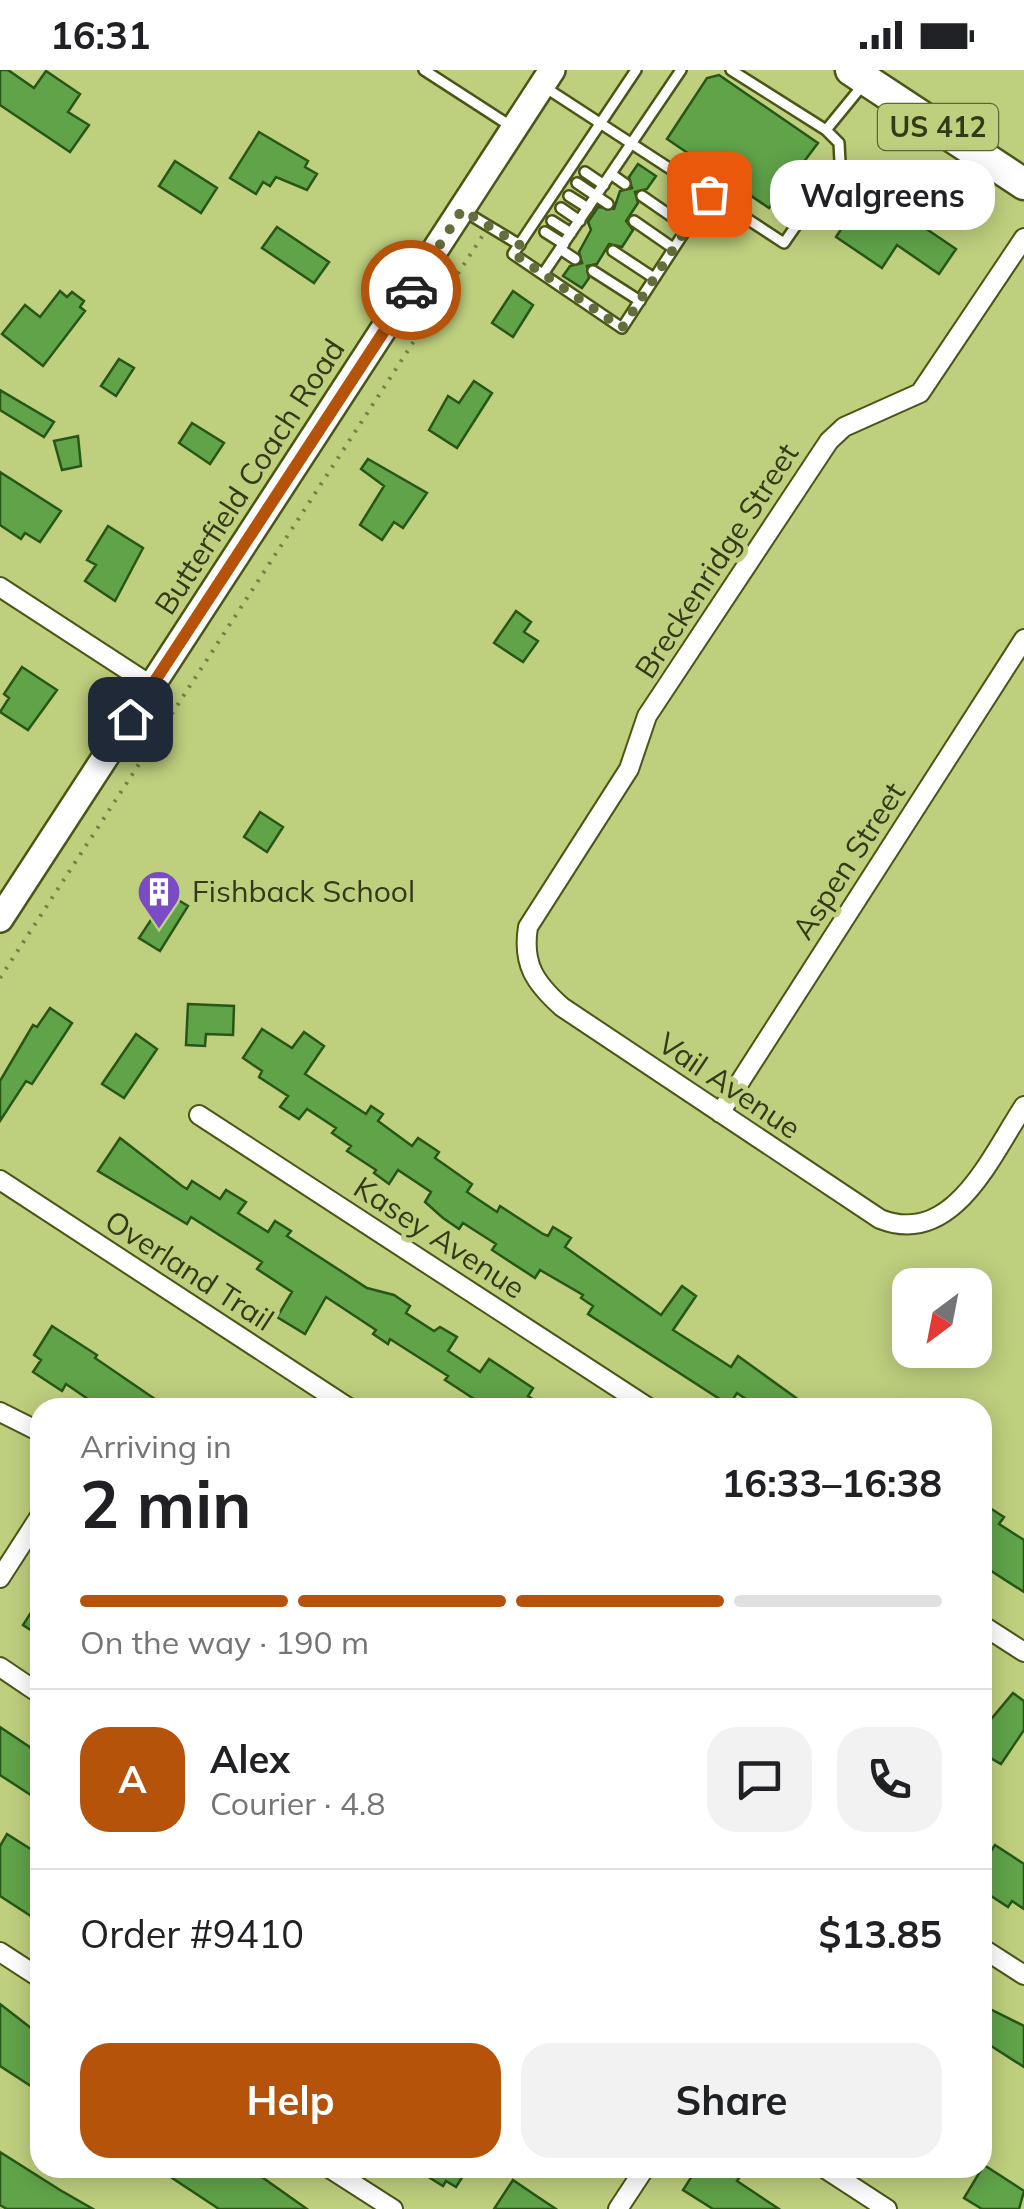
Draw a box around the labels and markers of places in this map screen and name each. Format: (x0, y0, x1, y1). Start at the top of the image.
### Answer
pin (667, 152, 752, 237)
callout: Walgreens (769, 159, 994, 229)
pin (88, 677, 173, 762)
building icon: Fishback School (136, 869, 182, 930)
place label: Fishback School (192, 872, 415, 910)

